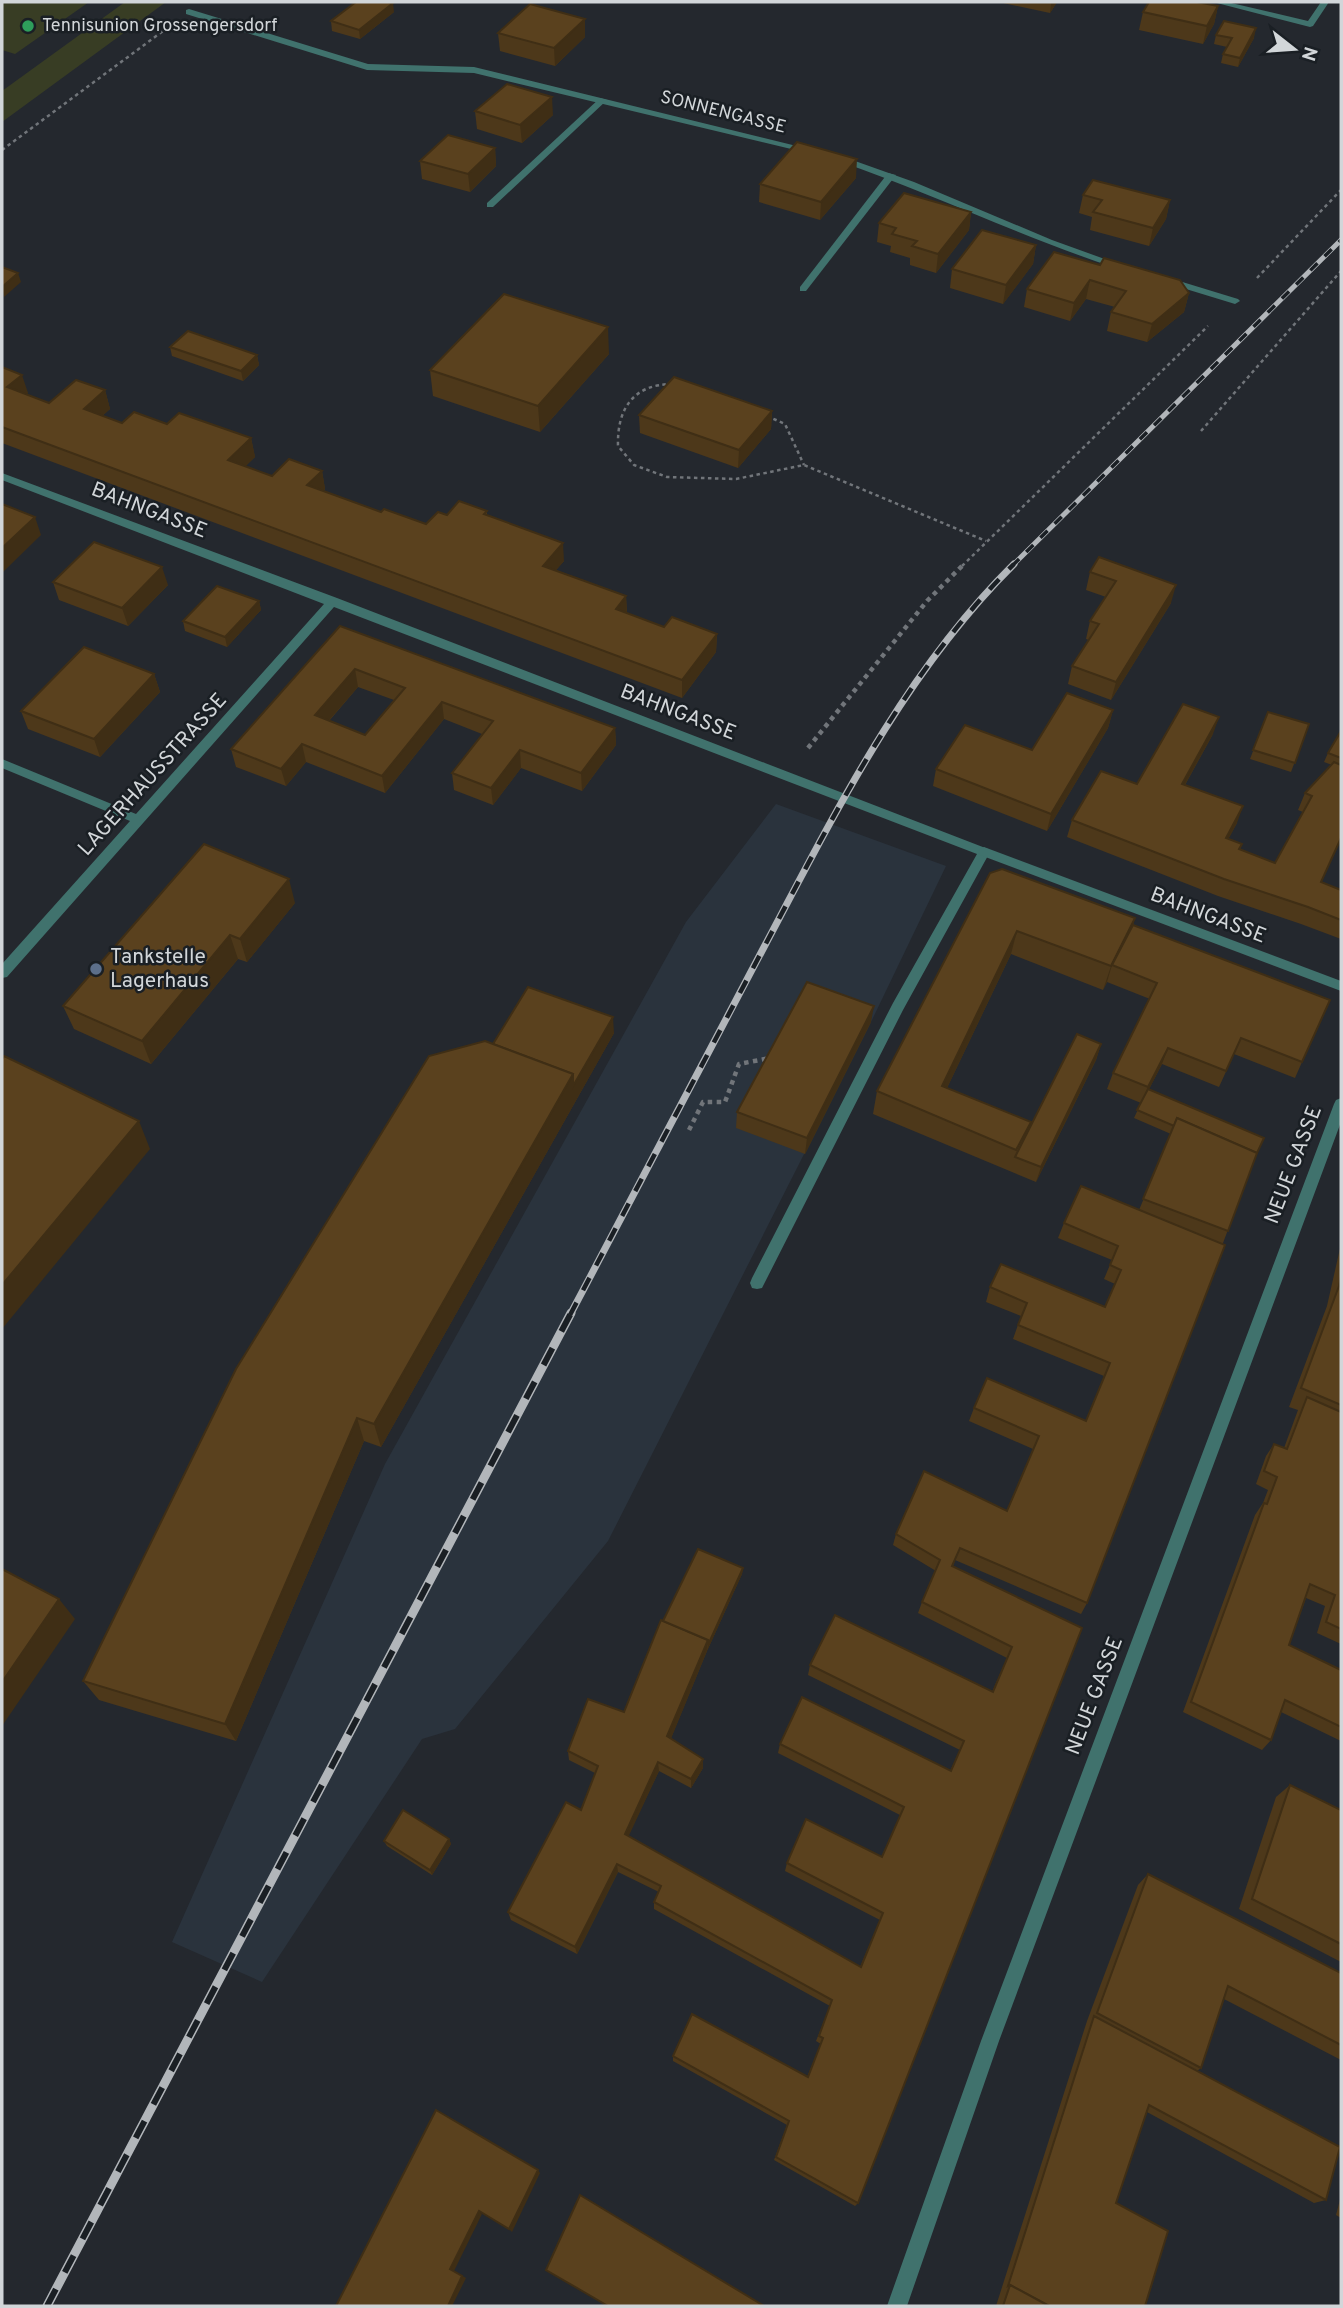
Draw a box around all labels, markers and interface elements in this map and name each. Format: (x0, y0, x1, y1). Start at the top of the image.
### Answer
north arrow (1259, 14, 1329, 84)
place label: Tennisunion Grossengersdorf (42, 15, 277, 38)
marker: Tennisunion Grossengersdorf (20, 18, 36, 34)
text: N (1295, 43, 1322, 63)
street label: SONNENGASSE (658, 86, 788, 140)
street label: BAHNGASSE (87, 477, 211, 545)
street label: BAHNGASSE (616, 679, 740, 747)
street label: LAGERHAUSSTRASSE (73, 688, 233, 862)
street label: BAHNGASSE (1146, 882, 1270, 950)
place label: Tankstelle Lagerhaus (110, 944, 209, 995)
marker: Tankstelle Lagerhaus (88, 961, 104, 977)
street label: NEUE GASSE (1259, 1102, 1329, 1228)
street label: NEUE GASSE (1060, 1633, 1130, 1759)

